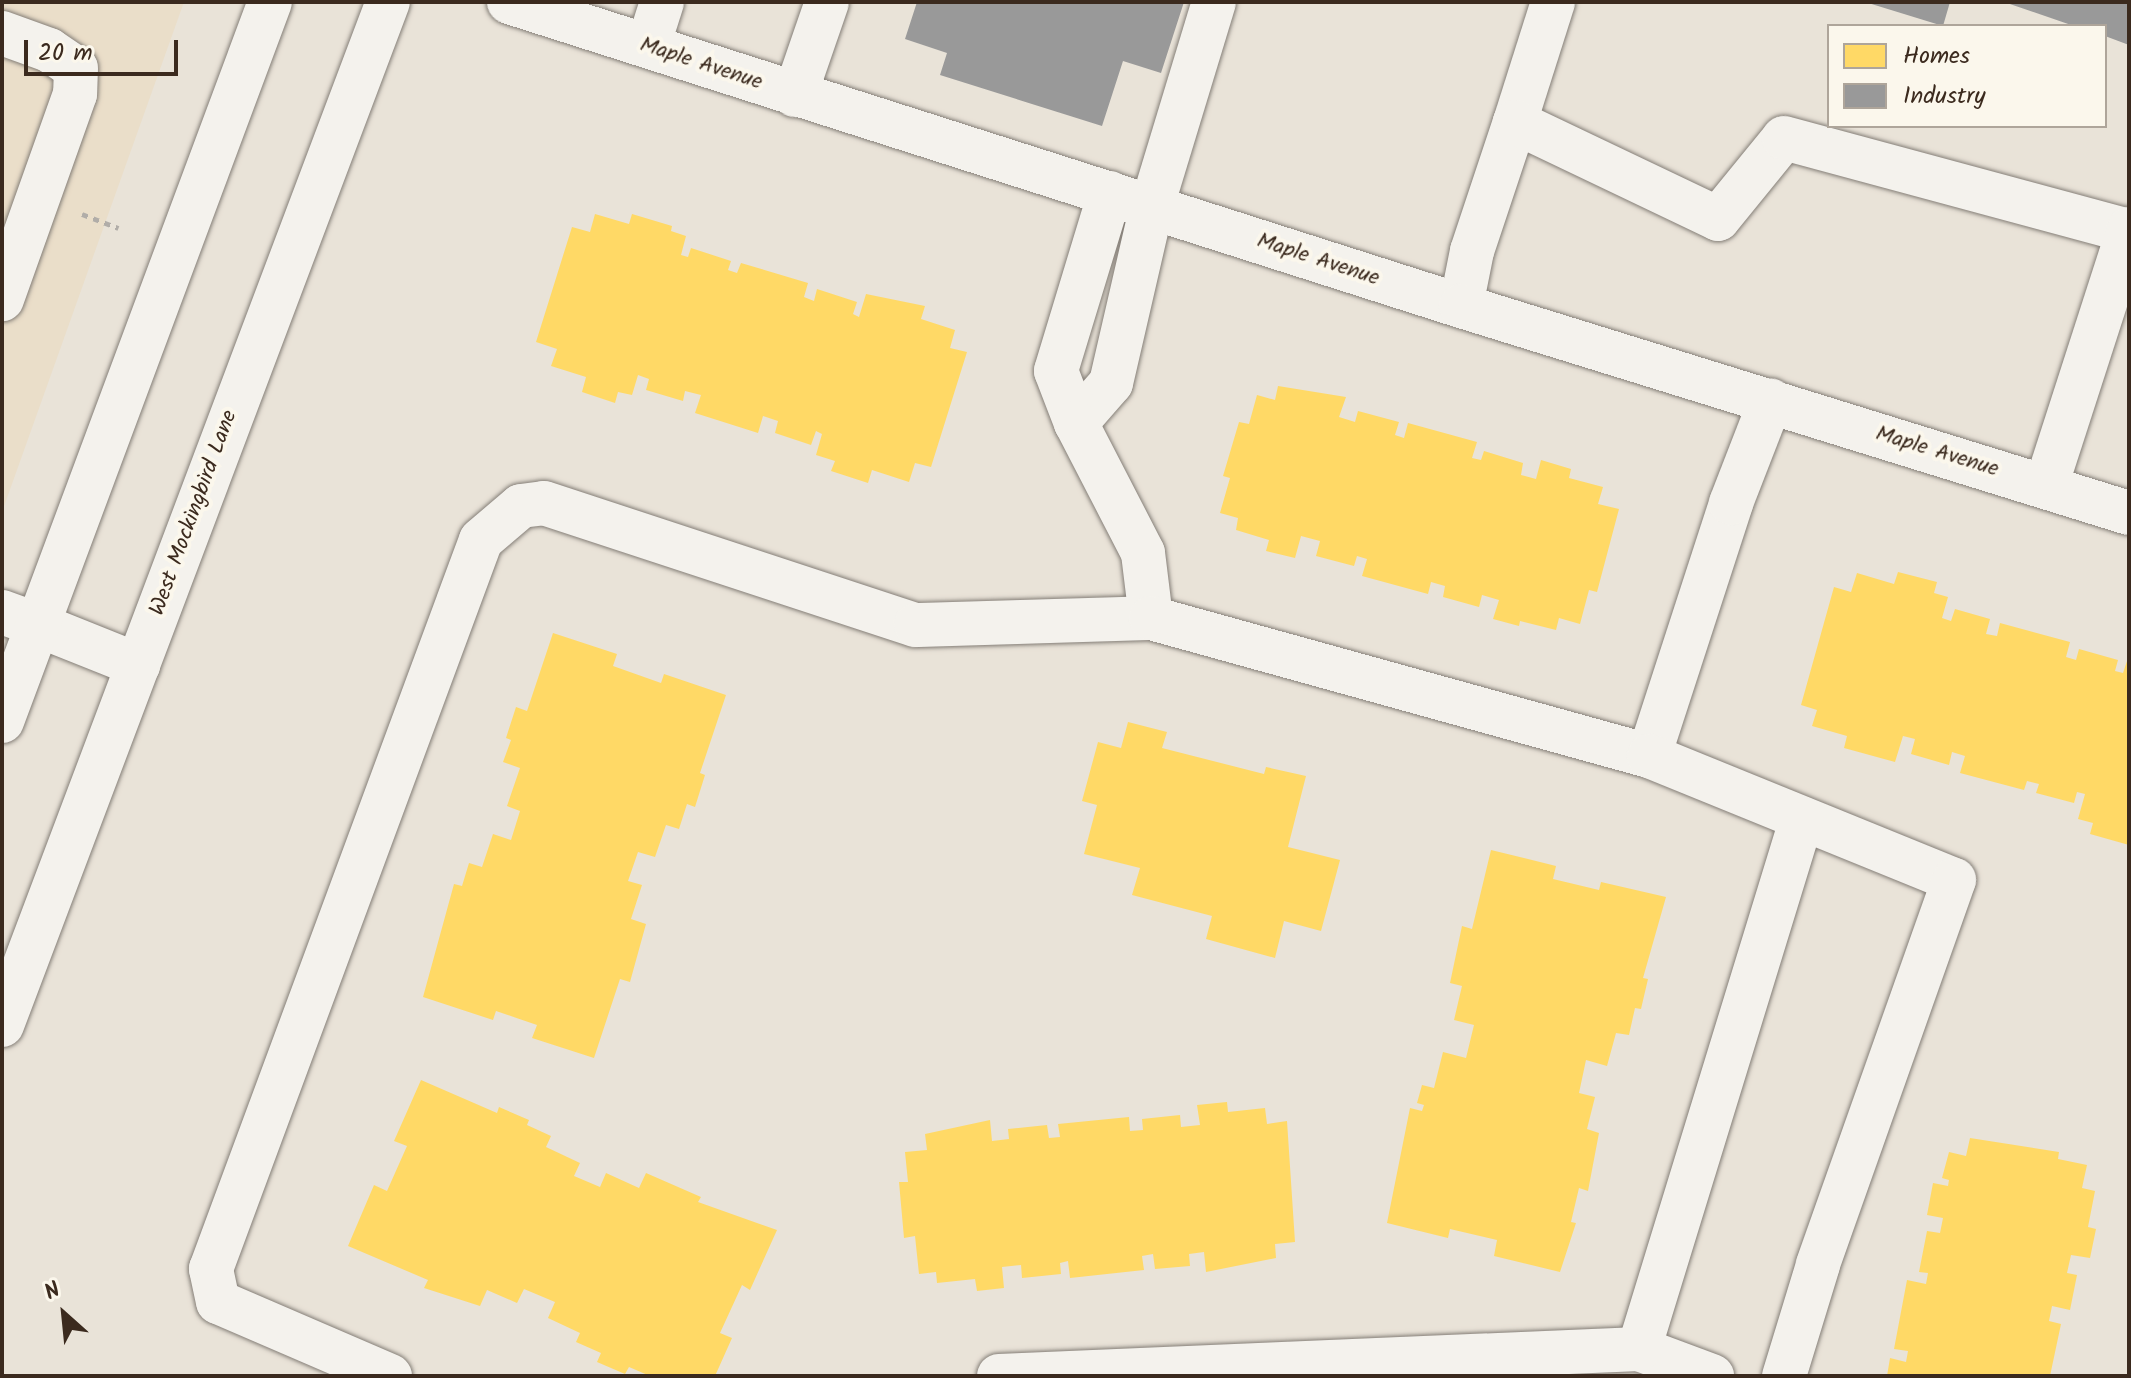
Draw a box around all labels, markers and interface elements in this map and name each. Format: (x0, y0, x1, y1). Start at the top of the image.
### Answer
scale bar (28, 24, 182, 74)
legend (1827, 24, 2107, 128)
street label: Maple Avenue (636, 32, 766, 96)
text: 20 m (38, 34, 93, 73)
text: Homes (1903, 37, 1970, 76)
text: Industry (1903, 77, 1985, 116)
street label: Maple Avenue (1253, 228, 1383, 292)
street label: West Mockingbird Lane (145, 407, 243, 619)
street label: Maple Avenue (1872, 421, 2002, 483)
text: N (39, 1273, 67, 1311)
north arrow (24, 1274, 104, 1354)

